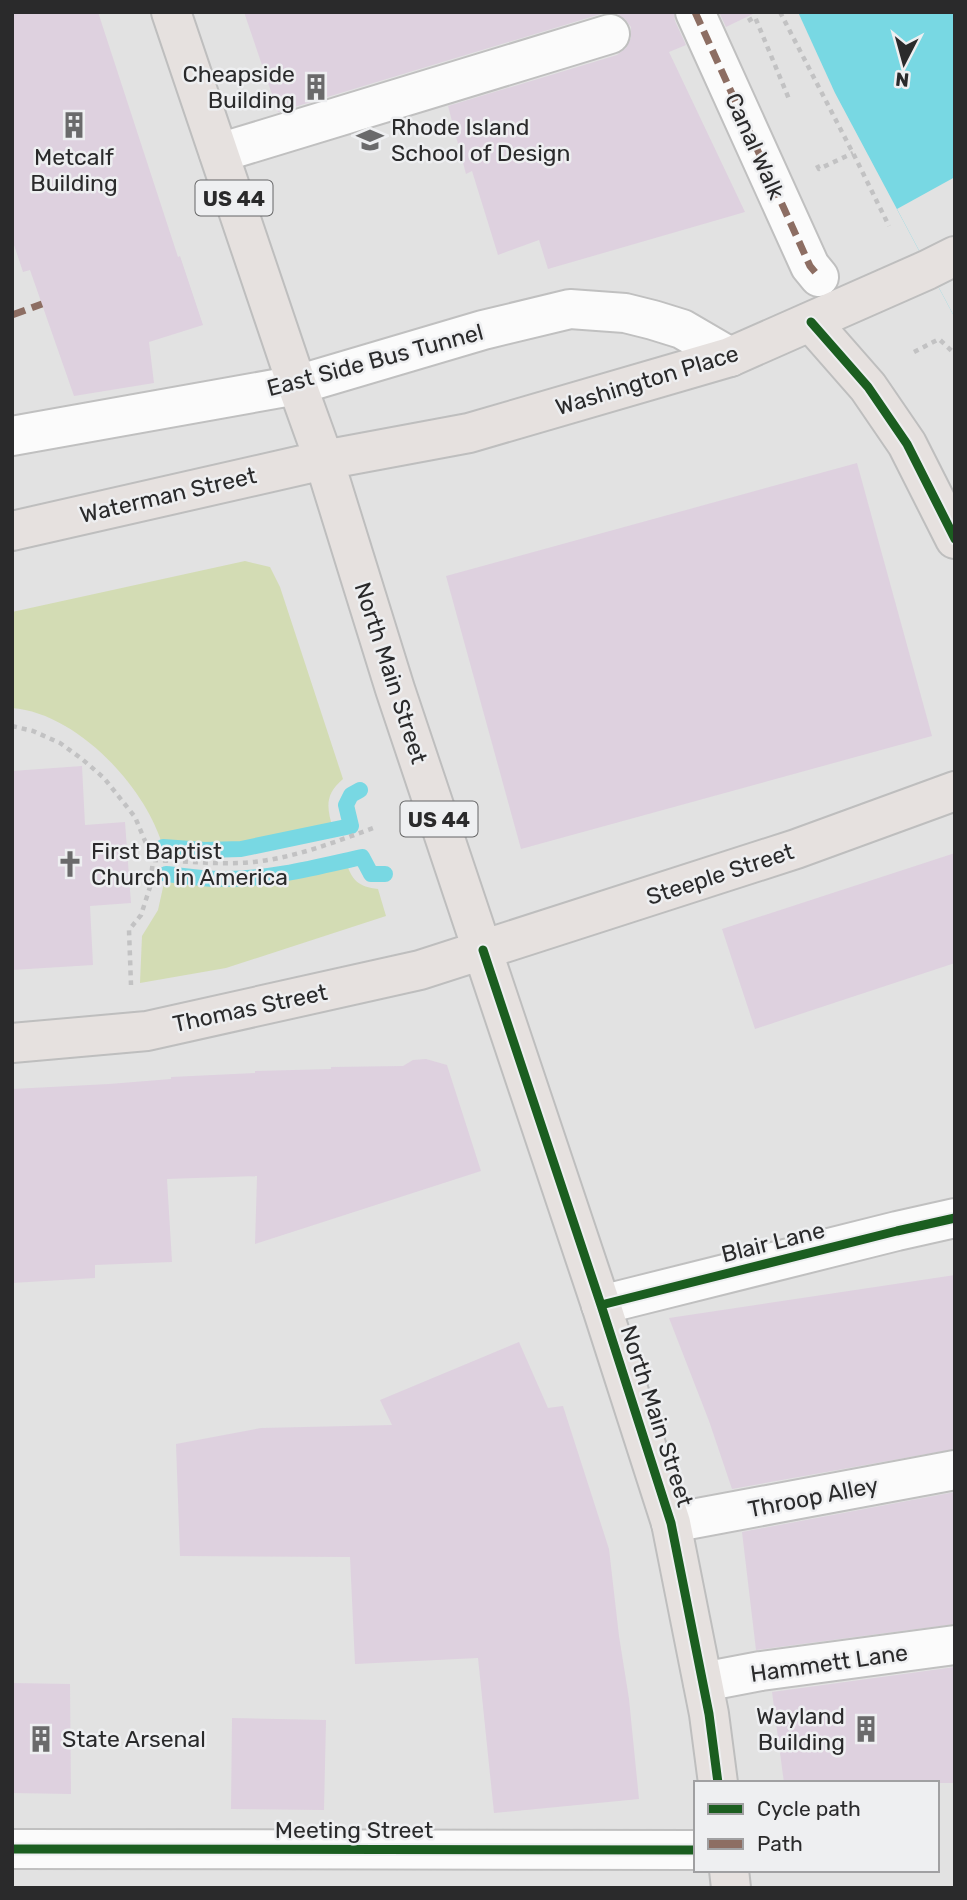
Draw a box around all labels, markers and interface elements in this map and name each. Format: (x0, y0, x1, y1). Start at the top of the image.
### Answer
north arrow (869, 28, 939, 98)
place label: Cheapside Building (183, 60, 295, 114)
text: N (894, 67, 910, 92)
building icon: Cheapside Building (301, 72, 331, 102)
street label: Canal Walk (719, 88, 791, 204)
building icon: Metcalf Building (59, 110, 89, 140)
place label: Rhode Island School of Design (391, 113, 570, 167)
school or university icon: Rhode Island School of Design (355, 125, 385, 155)
place label: Metcalf Building (30, 143, 118, 197)
road number: US 44 (196, 180, 272, 216)
street label: East Side Bus Tunnel (264, 318, 486, 402)
street label: Washington Place (552, 339, 742, 421)
street label: Waterman Street (77, 461, 259, 529)
street label: North Main Street (348, 579, 434, 767)
road number: US 44 (400, 802, 478, 836)
place label: First Baptist Church in America (91, 837, 288, 891)
street label: Steeple Street (643, 837, 797, 911)
church icon: First Baptist Church in America (55, 849, 85, 879)
street label: Thomas Street (170, 978, 330, 1038)
street label: Blair Lane (718, 1216, 828, 1268)
street label: North Main Street (614, 1322, 700, 1510)
street label: Throop Alley (745, 1471, 881, 1523)
street label: Hammett Lane (748, 1638, 910, 1688)
place label: Wayland Building (756, 1702, 845, 1756)
building icon: Wayland Building (851, 1714, 881, 1744)
building icon: State Arsenal (26, 1724, 56, 1754)
place label: State Arsenal (62, 1725, 206, 1753)
legend (694, 1781, 939, 1872)
text: Cycle path (757, 1796, 861, 1821)
street label: Meeting Street (275, 1816, 433, 1844)
text: Path (757, 1831, 803, 1856)

